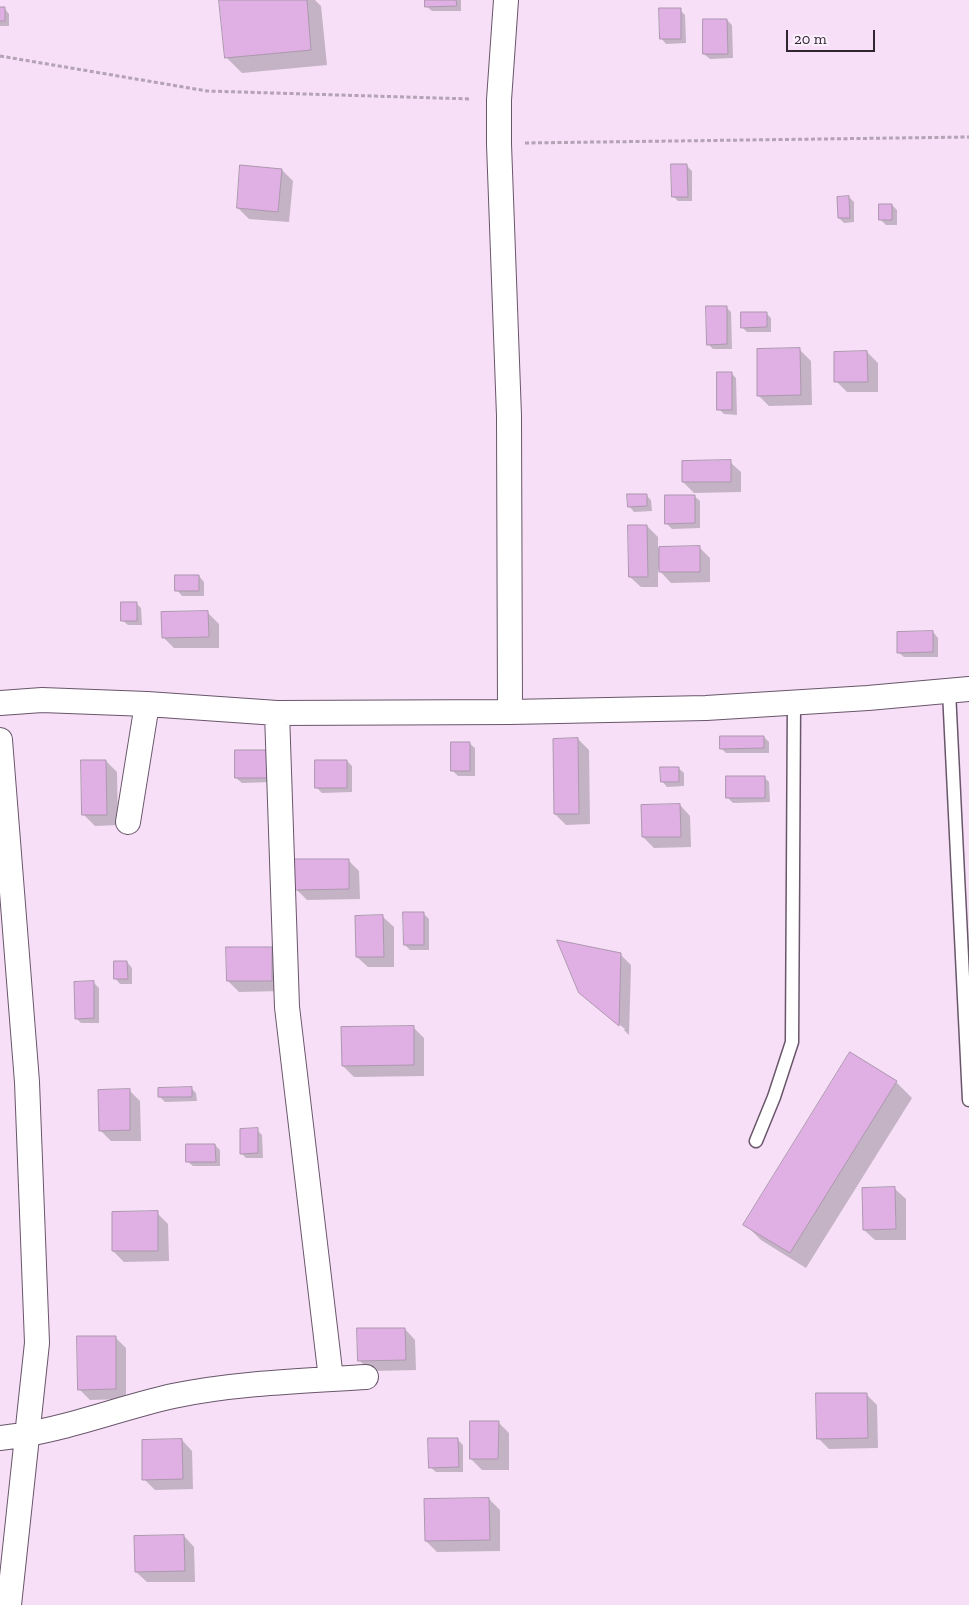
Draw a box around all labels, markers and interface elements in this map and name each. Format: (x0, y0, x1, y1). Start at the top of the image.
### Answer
scale bar (789, 20, 878, 52)
text: 20 m (794, 30, 827, 48)

